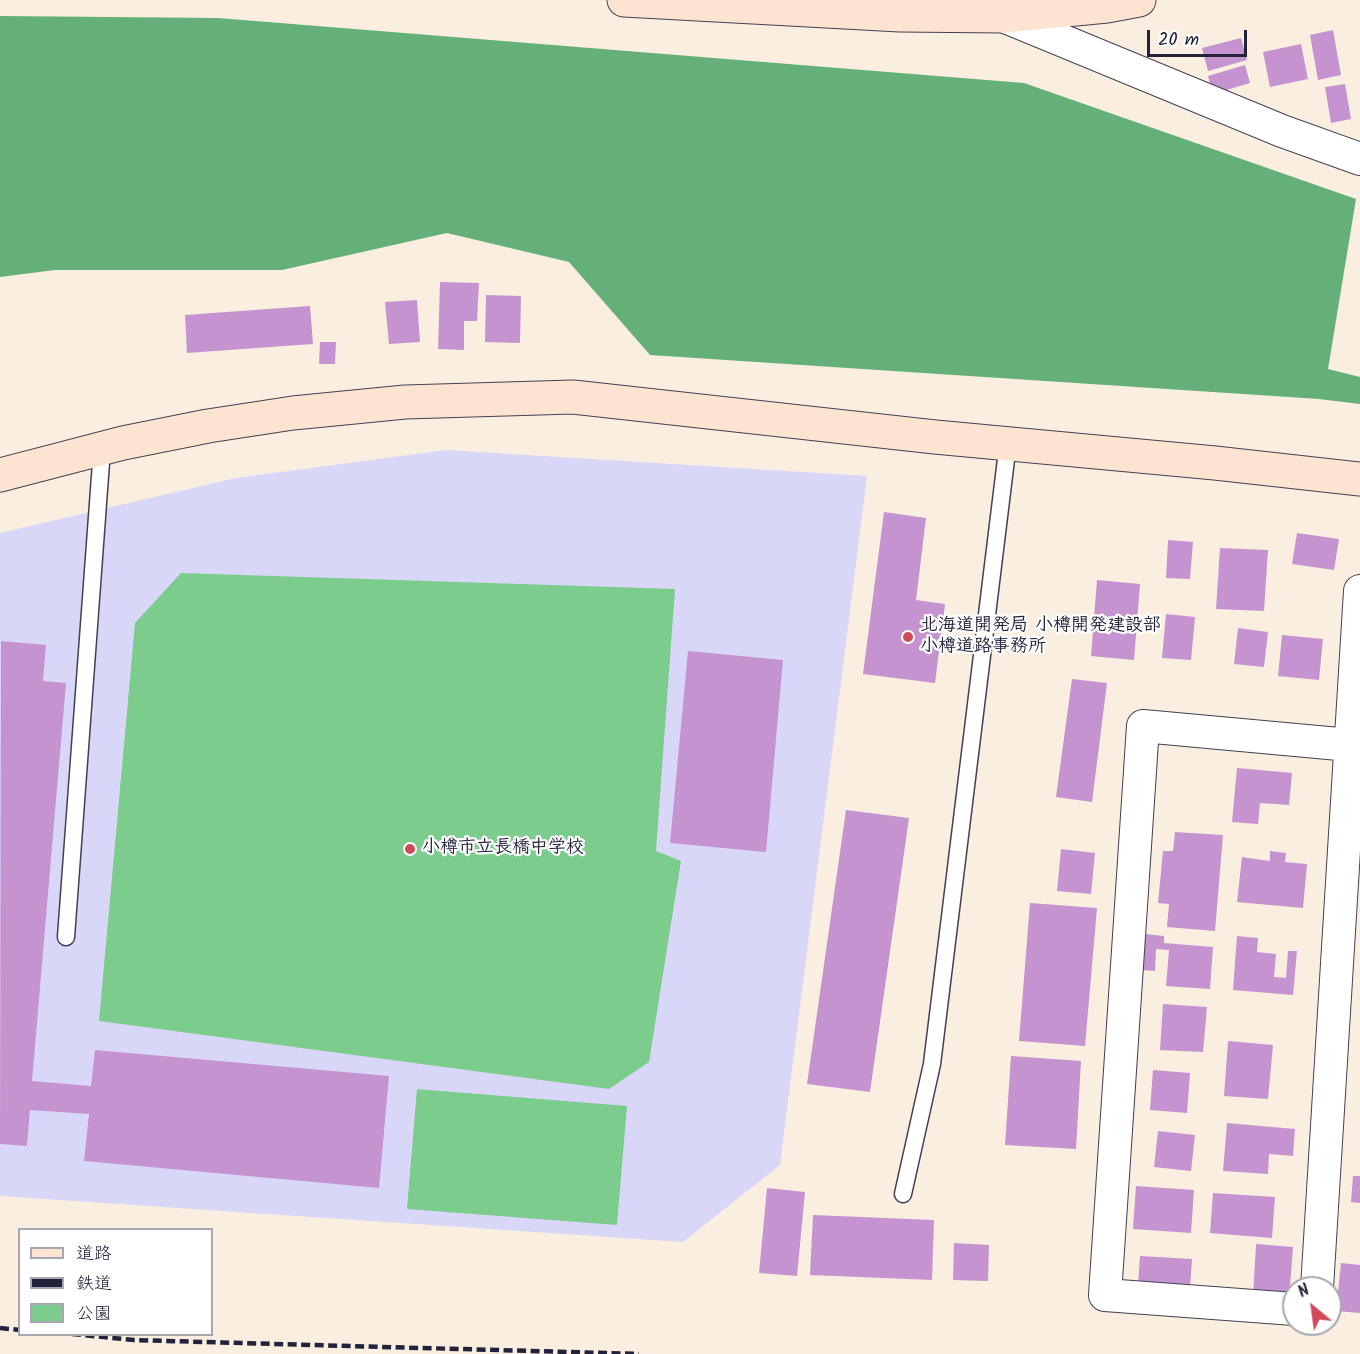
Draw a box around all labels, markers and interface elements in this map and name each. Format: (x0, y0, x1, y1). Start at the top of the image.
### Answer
scale bar (1150, 18, 1250, 56)
text: 20 m (1158, 26, 1199, 55)
place label: 北海道開発局 小樽開発建設部 小樽道路事務所 (920, 616, 1161, 658)
marker: 北海道開発局 小樽開発建設部 小樽道路事務所 (901, 630, 915, 644)
place label: 小樽市立長橋中学校 (422, 838, 584, 860)
marker: 小樽市立長橋中学校 (403, 842, 417, 856)
legend (18, 1228, 213, 1336)
text: 道路 (76, 1240, 112, 1269)
text: 鉄道 (76, 1270, 112, 1299)
north arrow (1282, 1276, 1342, 1336)
text: N (1294, 1278, 1314, 1305)
text: 公園 (76, 1300, 112, 1329)

